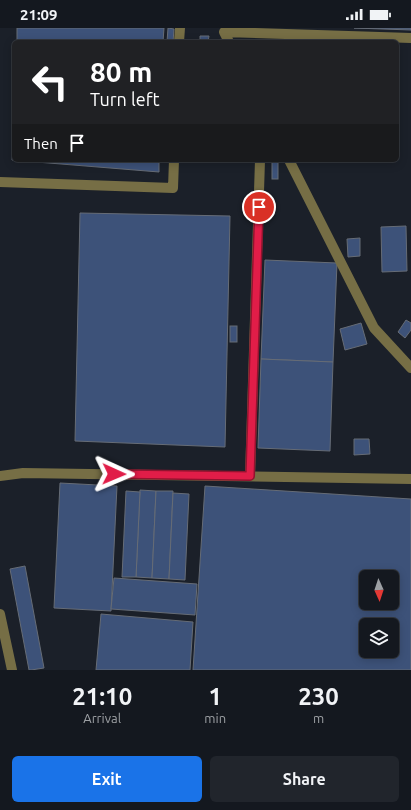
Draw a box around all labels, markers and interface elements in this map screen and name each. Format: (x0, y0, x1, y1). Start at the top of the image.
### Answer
text: 21:09 (20, 6, 58, 23)
icon: left (24, 56, 76, 108)
text: 80 m (90, 56, 152, 87)
text: Turn left (90, 89, 160, 109)
icon: arrive (66, 132, 88, 154)
text: Then (24, 135, 58, 152)
pin (242, 190, 276, 224)
icon: arrive (248, 196, 270, 218)
position arrow (93, 453, 135, 495)
north arrow (359, 570, 399, 610)
map controls (359, 570, 399, 658)
button: layers (359, 618, 399, 658)
text: 21:10 (72, 683, 132, 710)
text: 1 (208, 683, 222, 710)
text: 230 (298, 683, 339, 710)
text: Arrival (83, 711, 121, 725)
text: min (204, 711, 226, 725)
text: m (313, 711, 324, 725)
button: Exit (12, 756, 202, 802)
button: Share (210, 756, 399, 802)

